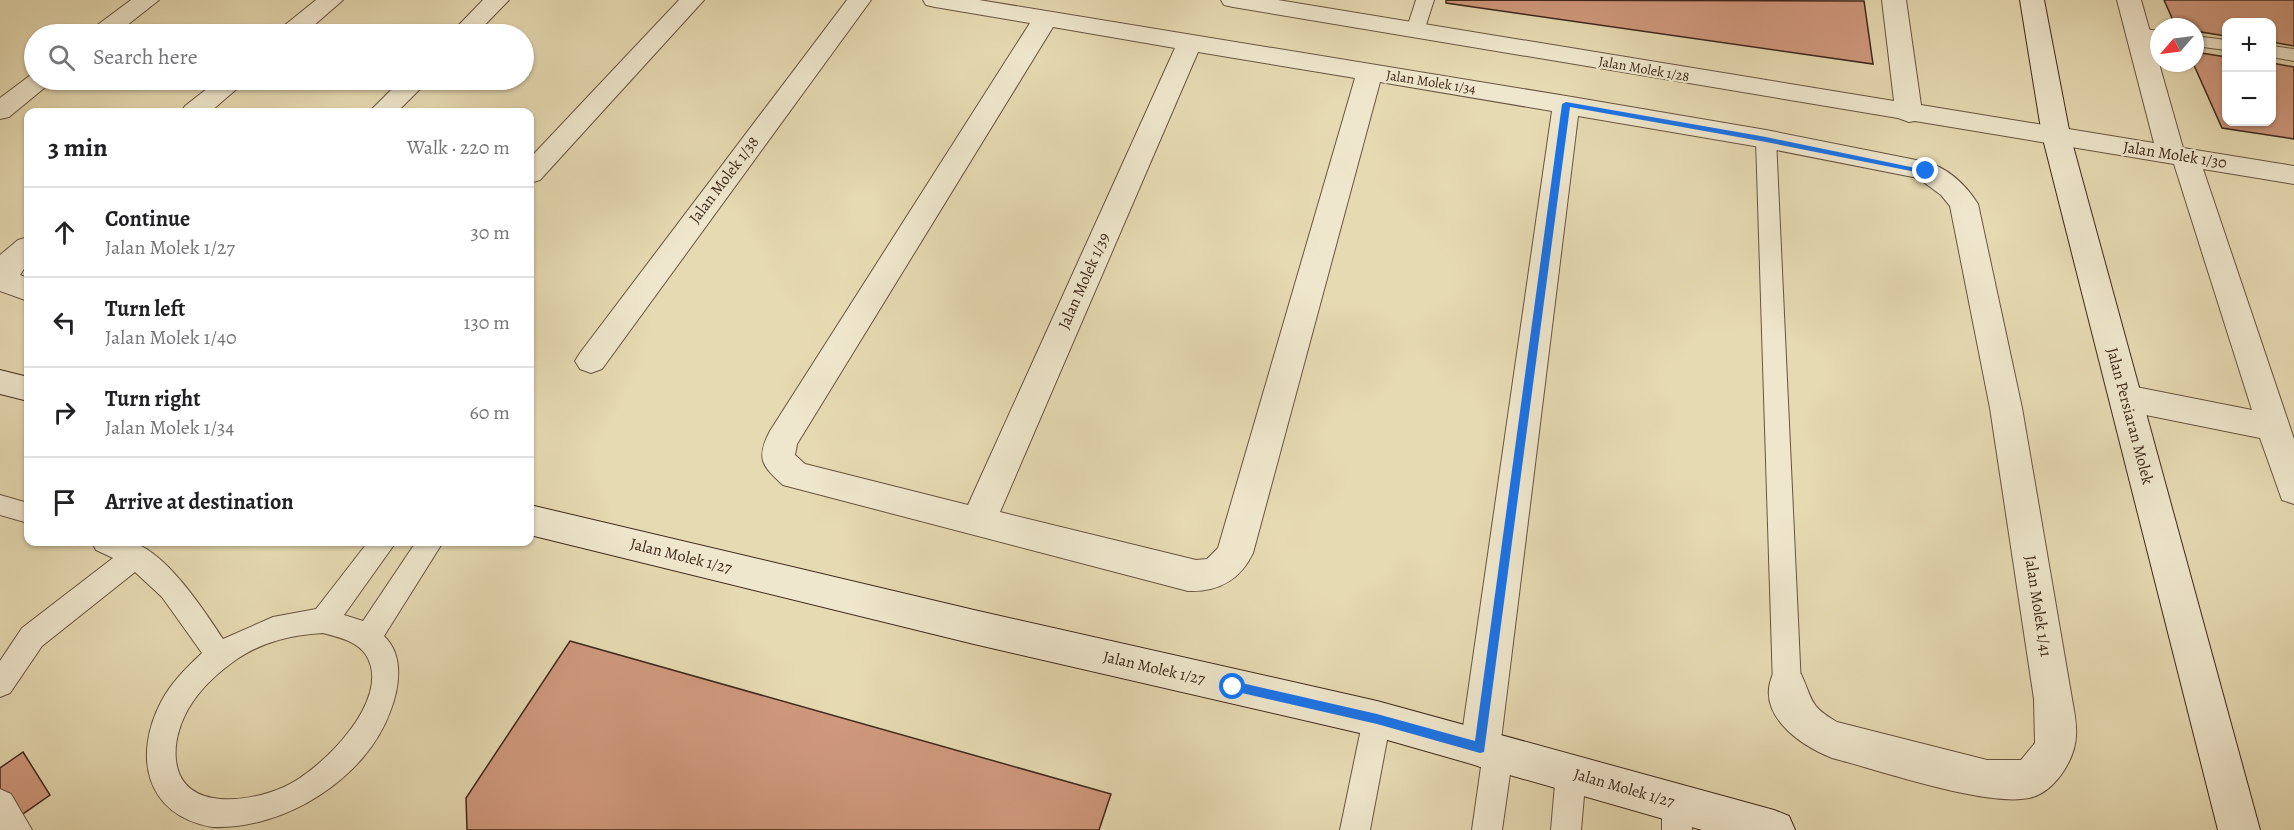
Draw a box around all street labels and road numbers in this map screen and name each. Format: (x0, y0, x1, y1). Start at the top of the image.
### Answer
street label: Jalan Molek 1/28 (1597, 52, 1691, 86)
street label: Jalan Molek 1/34 (1385, 66, 1477, 98)
street label: Jalan Molek 1/38 (684, 132, 764, 228)
street label: Jalan Molek 1/30 (2122, 136, 2228, 174)
street label: Jalan Molek 1/39 (1053, 229, 1115, 333)
street label: Jalan Persiaran Molek (2101, 345, 2159, 487)
street label: Jalan Molek 1/27 (628, 533, 734, 579)
street label: Jalan Molek 1/41 (2019, 554, 2057, 659)
street label: Jalan Molek 1/27 (1101, 646, 1207, 690)
street label: Jalan Molek 1/27 (1571, 763, 1677, 813)

